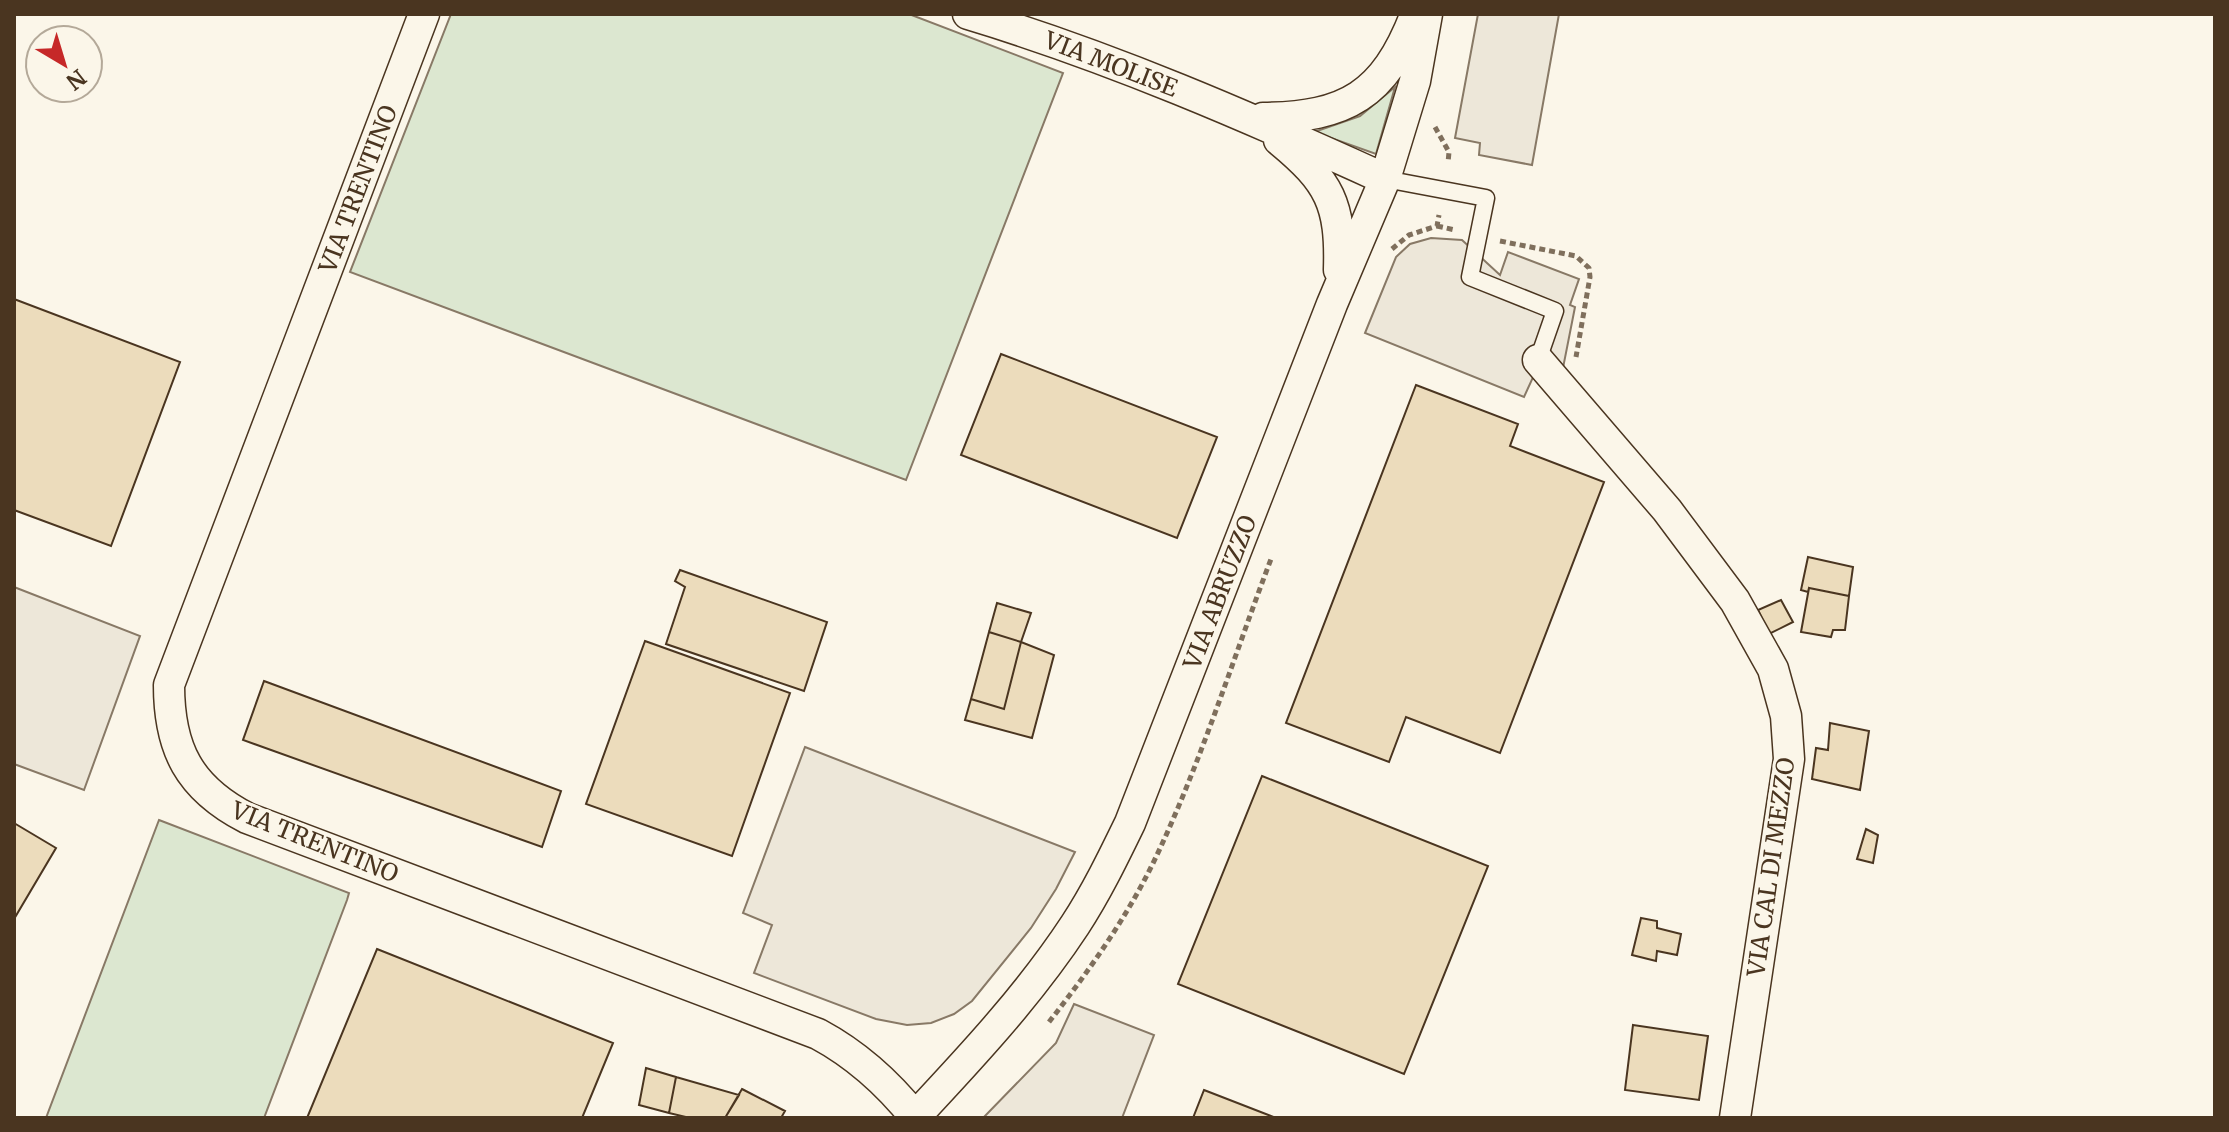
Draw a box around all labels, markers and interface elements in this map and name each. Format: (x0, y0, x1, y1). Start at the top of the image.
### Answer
north arrow (24, 24, 104, 104)
street label: VIA MOLISE (1039, 24, 1183, 104)
text: N (60, 63, 92, 97)
street label: VIA TRENTINO (311, 101, 404, 278)
street label: VIA ABRUZZO (1176, 511, 1264, 674)
street label: VIA CAL DI MEZZO (1740, 756, 1802, 979)
street label: VIA TRENTINO (226, 794, 403, 890)

